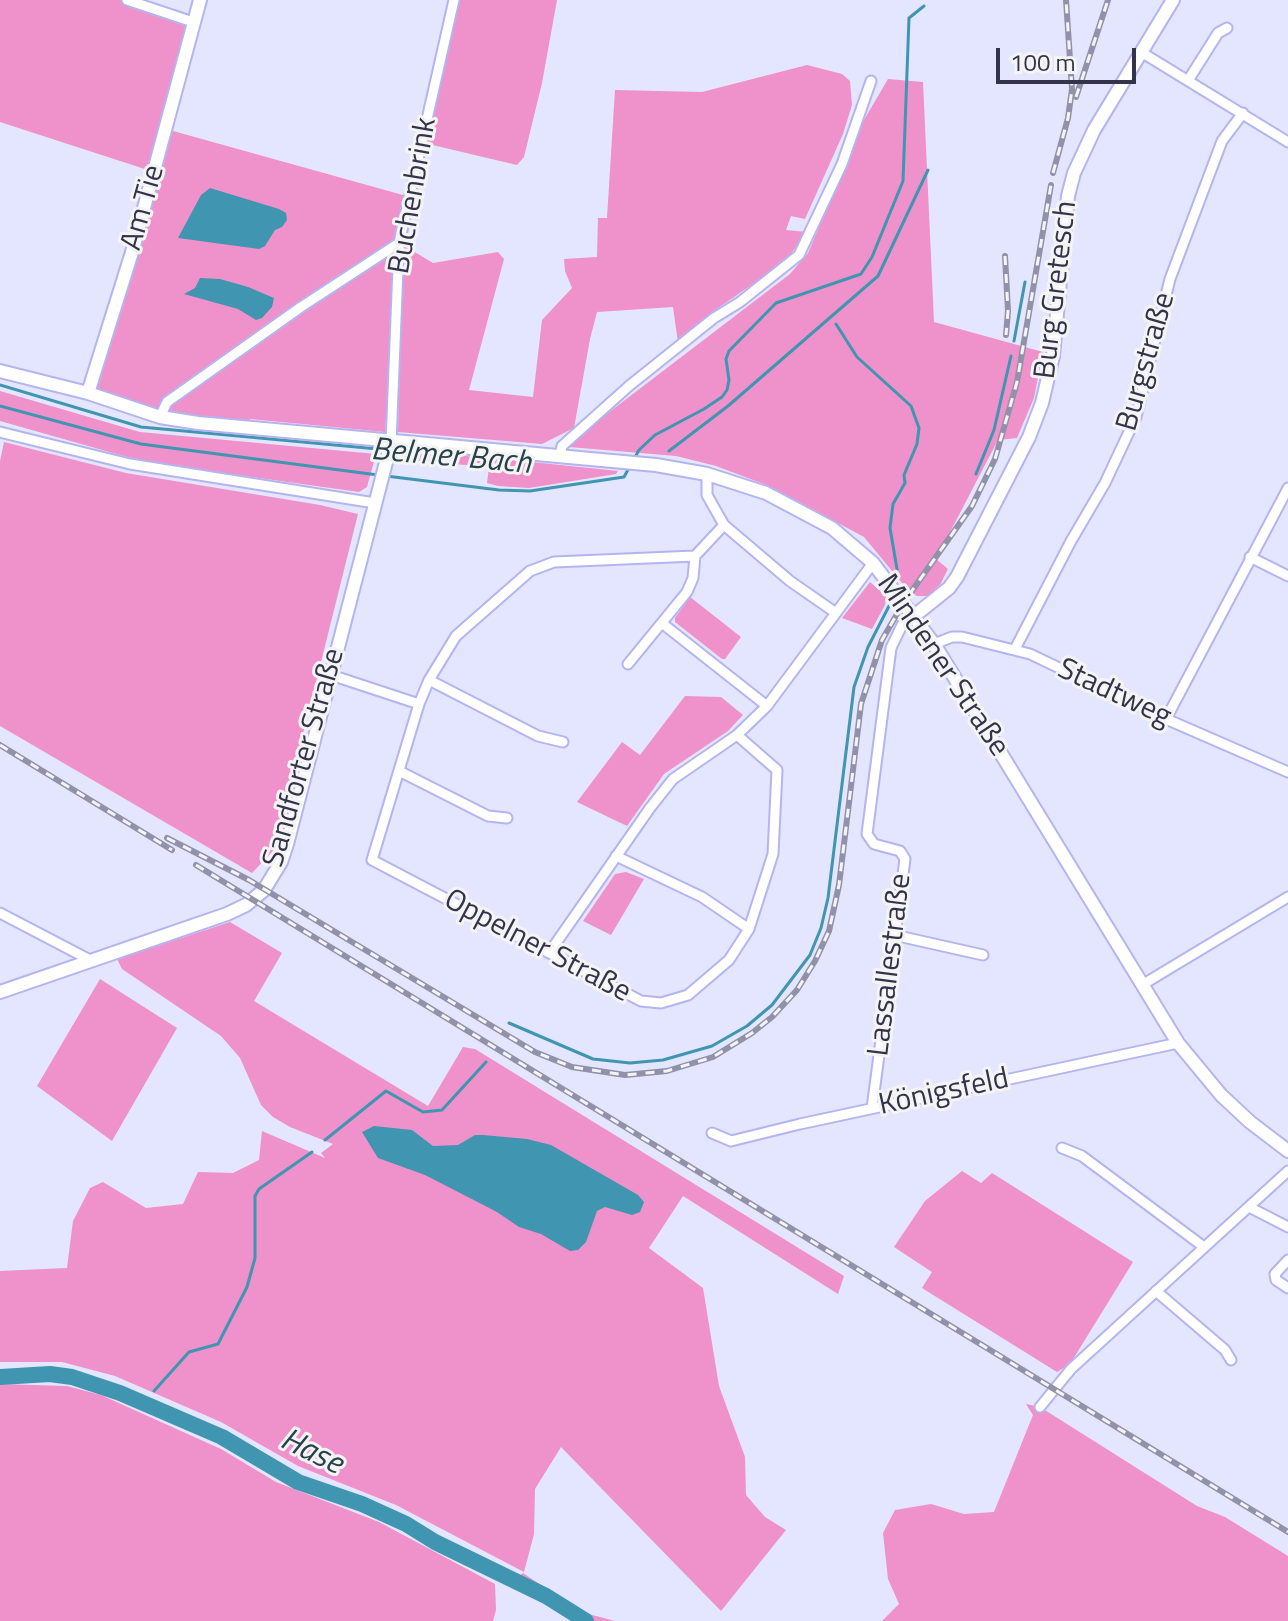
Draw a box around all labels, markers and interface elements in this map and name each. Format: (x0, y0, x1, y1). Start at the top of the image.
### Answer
scale bar (1000, 32, 1140, 82)
text: 100 m (1010, 44, 1076, 80)
street label: Buchenbrink (383, 115, 445, 277)
street label: Am Tie (115, 161, 173, 255)
street label: Burg Gretesch (1028, 199, 1086, 381)
street label: Burgstraße (1110, 289, 1184, 435)
water label: Belmer Bach (370, 432, 532, 484)
street label: Mindener Straße (868, 568, 1016, 764)
street label: Sandforter Straße (257, 644, 353, 872)
street label: Stadtweg (1051, 652, 1177, 736)
street label: Lassallestraße (862, 872, 920, 1058)
street label: Oppelner Straße (438, 883, 636, 1011)
street label: Königsfeld (876, 1062, 1012, 1124)
water label: Hase (274, 1422, 348, 1484)

